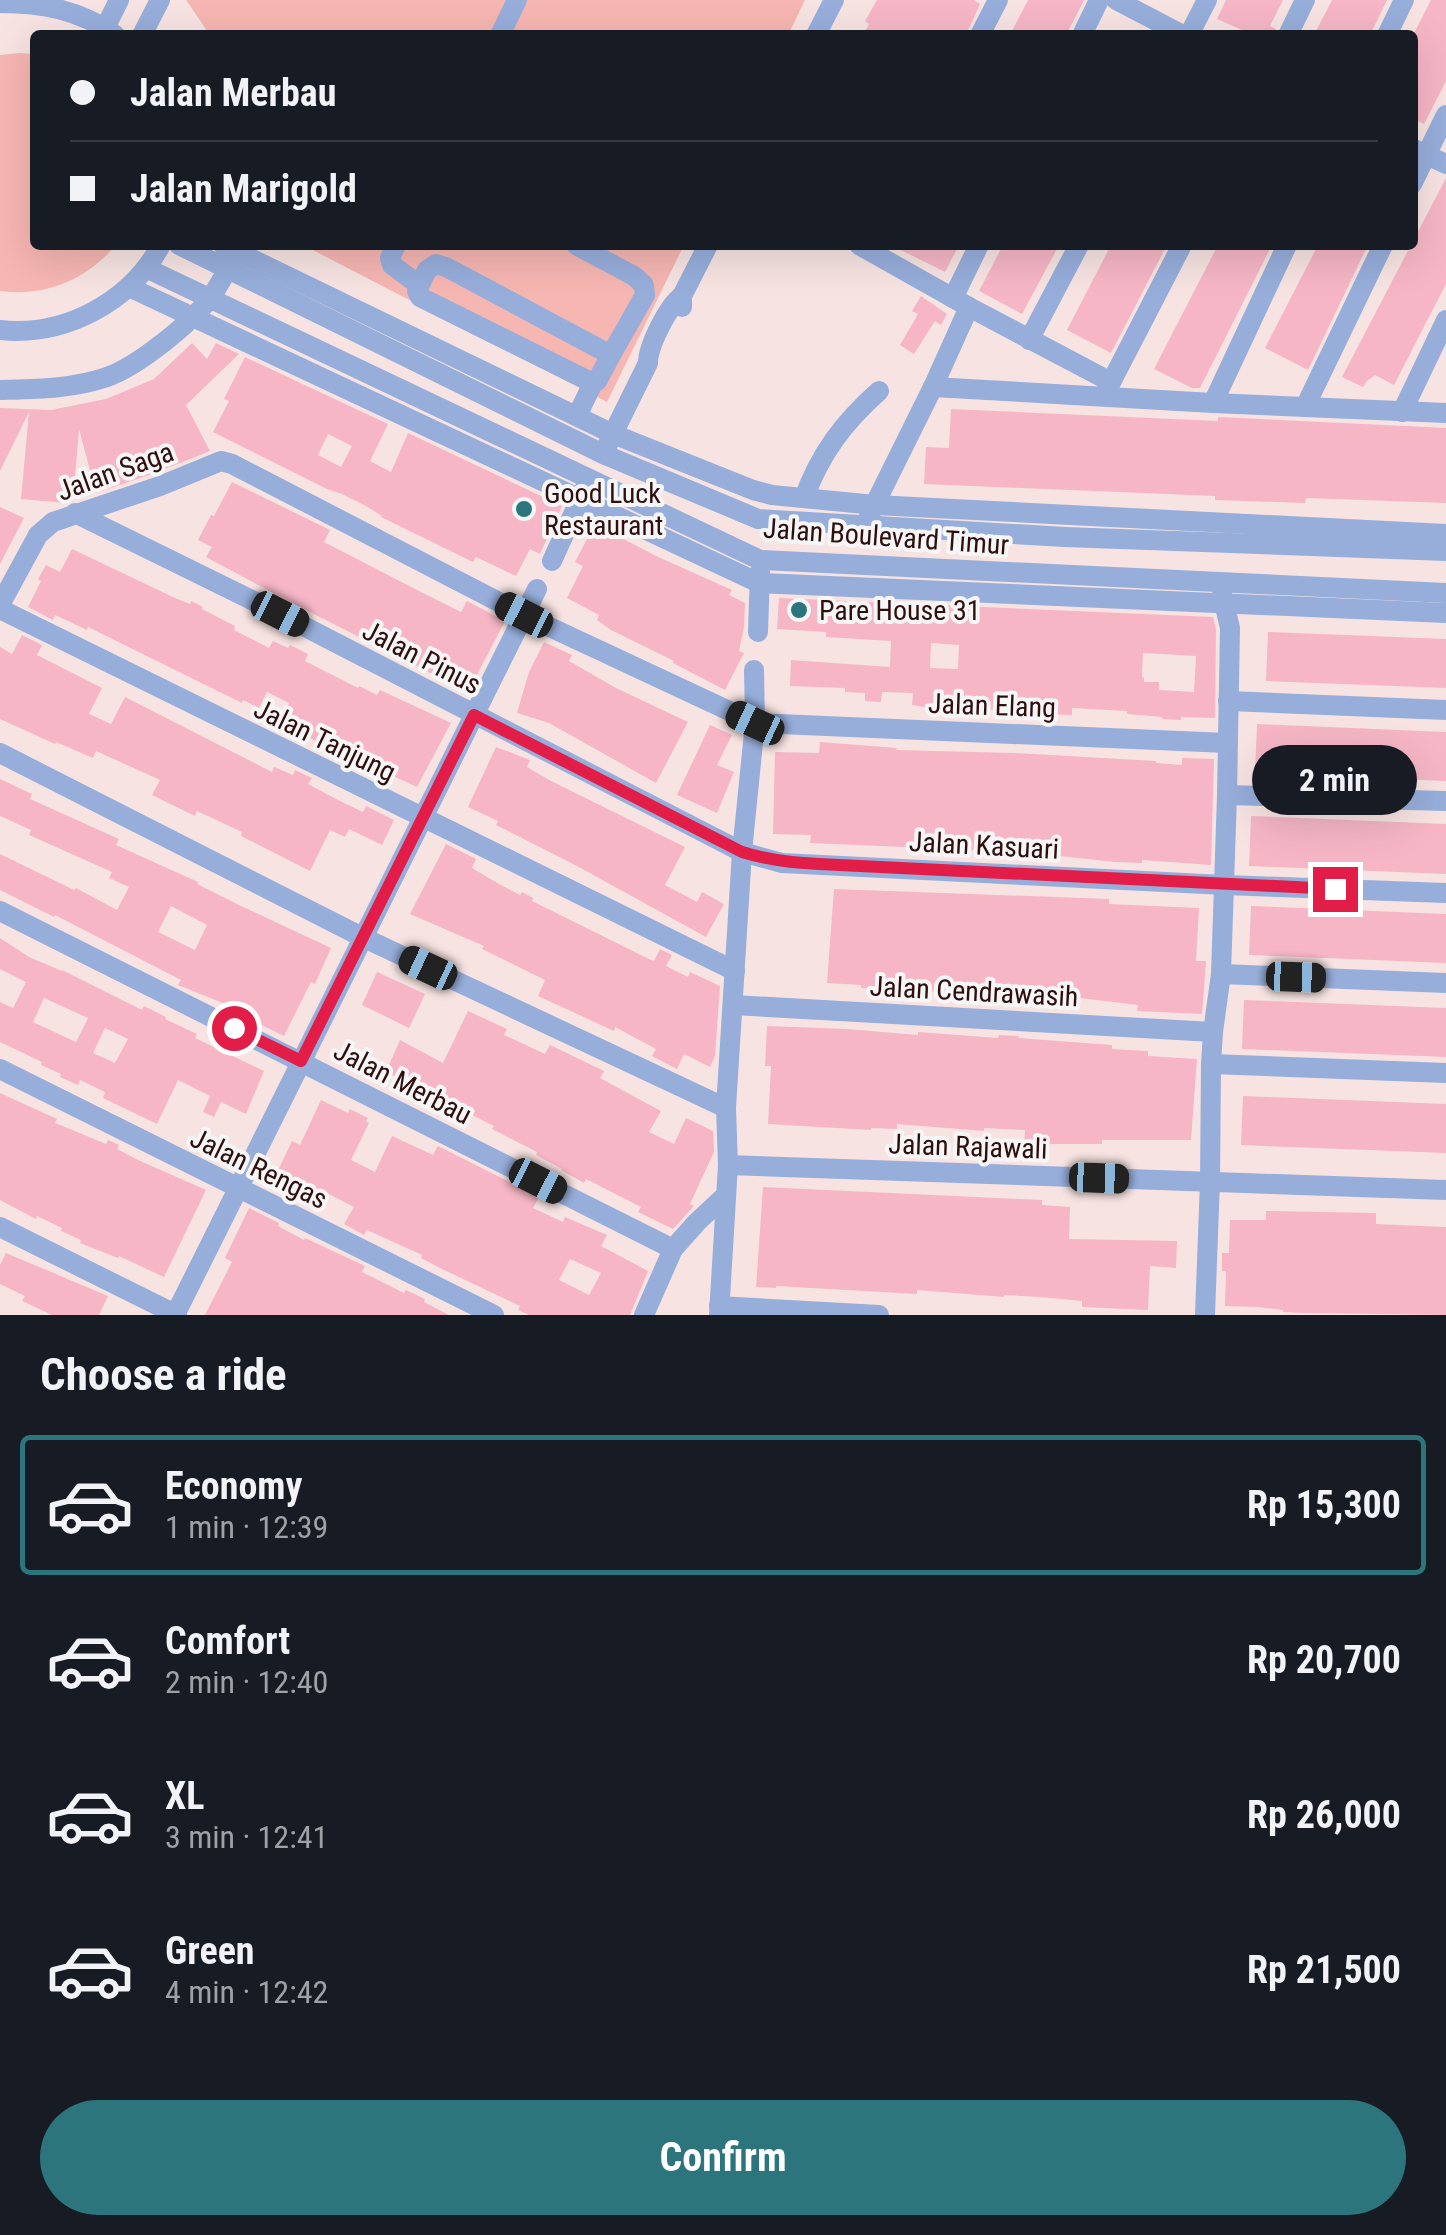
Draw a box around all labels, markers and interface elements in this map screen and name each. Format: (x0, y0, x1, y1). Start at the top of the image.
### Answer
text: Jalan Merbau (130, 71, 336, 115)
text: Jalan Marigold (130, 167, 357, 211)
street label: Jalan Saga (52, 435, 178, 508)
place label: Good Luck Restaurant (544, 477, 663, 542)
marker: Good Luck Restaurant (513, 498, 535, 520)
street label: Jalan Boulevard Timur (762, 511, 1010, 562)
car (246, 587, 314, 641)
car (490, 588, 558, 642)
place label: Pare House 31 (819, 594, 981, 627)
marker: Pare House 31 (788, 599, 810, 621)
street label: Jalan Pinus (357, 614, 487, 701)
street label: Jalan Elang (927, 687, 1056, 724)
street label: Jalan Tanjung (249, 692, 401, 789)
car (721, 697, 789, 749)
callout: 2 min (1252, 744, 1418, 814)
text: 2 min (1299, 761, 1370, 799)
street label: Jalan Kasuari (908, 825, 1060, 866)
route end (1313, 867, 1358, 912)
car (394, 942, 462, 994)
car (1265, 961, 1327, 993)
street label: Jalan Cendrawasih (869, 970, 1079, 1013)
route start (212, 1006, 257, 1051)
street label: Jalan Merbau (328, 1034, 477, 1131)
street label: Jalan Rengas (185, 1121, 333, 1216)
street label: Jalan Rajawali (888, 1127, 1048, 1166)
car (504, 1154, 572, 1208)
car (1068, 1162, 1130, 1194)
text: Choose a ride (40, 1348, 287, 1401)
icon: car (45, 1460, 135, 1550)
text: Economy (165, 1464, 302, 1508)
text: Rp 15,300 (1247, 1483, 1401, 1527)
text: 1 min · 12:39 (165, 1508, 328, 1546)
icon: car (45, 1615, 135, 1705)
text: Comfort (165, 1619, 290, 1663)
text: Rp 20,700 (1247, 1638, 1401, 1682)
text: 2 min · 12:40 (165, 1663, 328, 1701)
icon: car (45, 1770, 135, 1860)
text: XL (165, 1774, 204, 1818)
text: Rp 26,000 (1247, 1793, 1401, 1837)
text: 3 min · 12:41 (165, 1818, 328, 1856)
icon: car (45, 1925, 135, 2015)
text: Green (165, 1929, 255, 1973)
text: Rp 21,500 (1247, 1948, 1401, 1992)
text: 4 min · 12:42 (165, 1973, 328, 2011)
button: Confirm (40, 2100, 1406, 2215)

